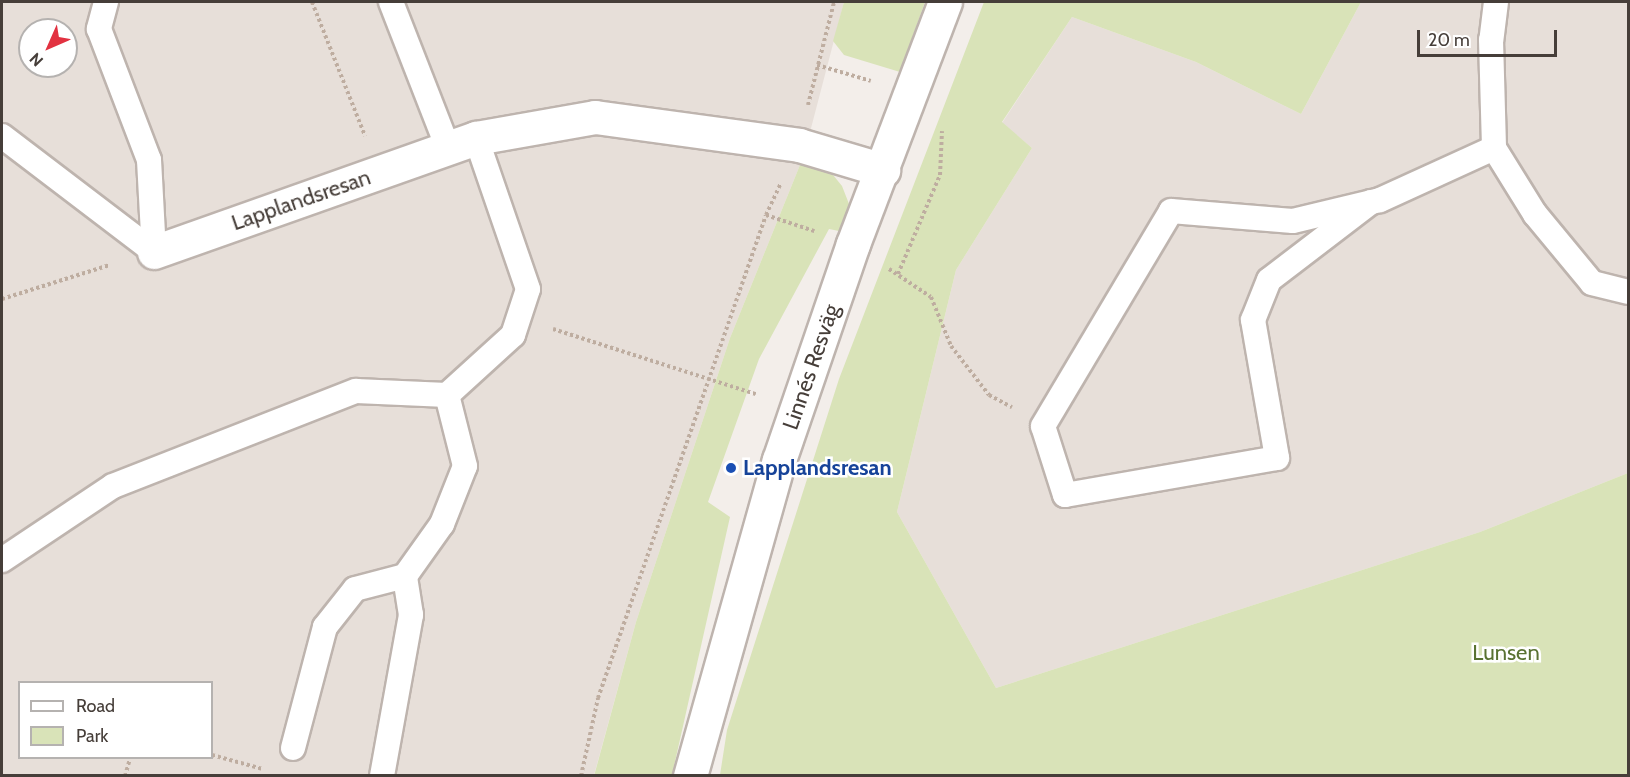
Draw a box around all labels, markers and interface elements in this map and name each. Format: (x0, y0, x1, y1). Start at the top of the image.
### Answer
north arrow (18, 18, 78, 78)
scale bar (1420, 18, 1560, 56)
text: 20 m (1428, 29, 1470, 51)
text: N (26, 49, 47, 70)
street label: Lapplandsresan (228, 164, 374, 236)
street label: Linnés Resväg (777, 301, 845, 433)
place label: Lapplandsresan (743, 455, 892, 481)
marker: Lapplandsresan (724, 461, 738, 475)
park label: Lunsen (1472, 640, 1540, 666)
legend (18, 681, 213, 759)
text: Road (76, 695, 115, 717)
text: Park (76, 725, 108, 747)

